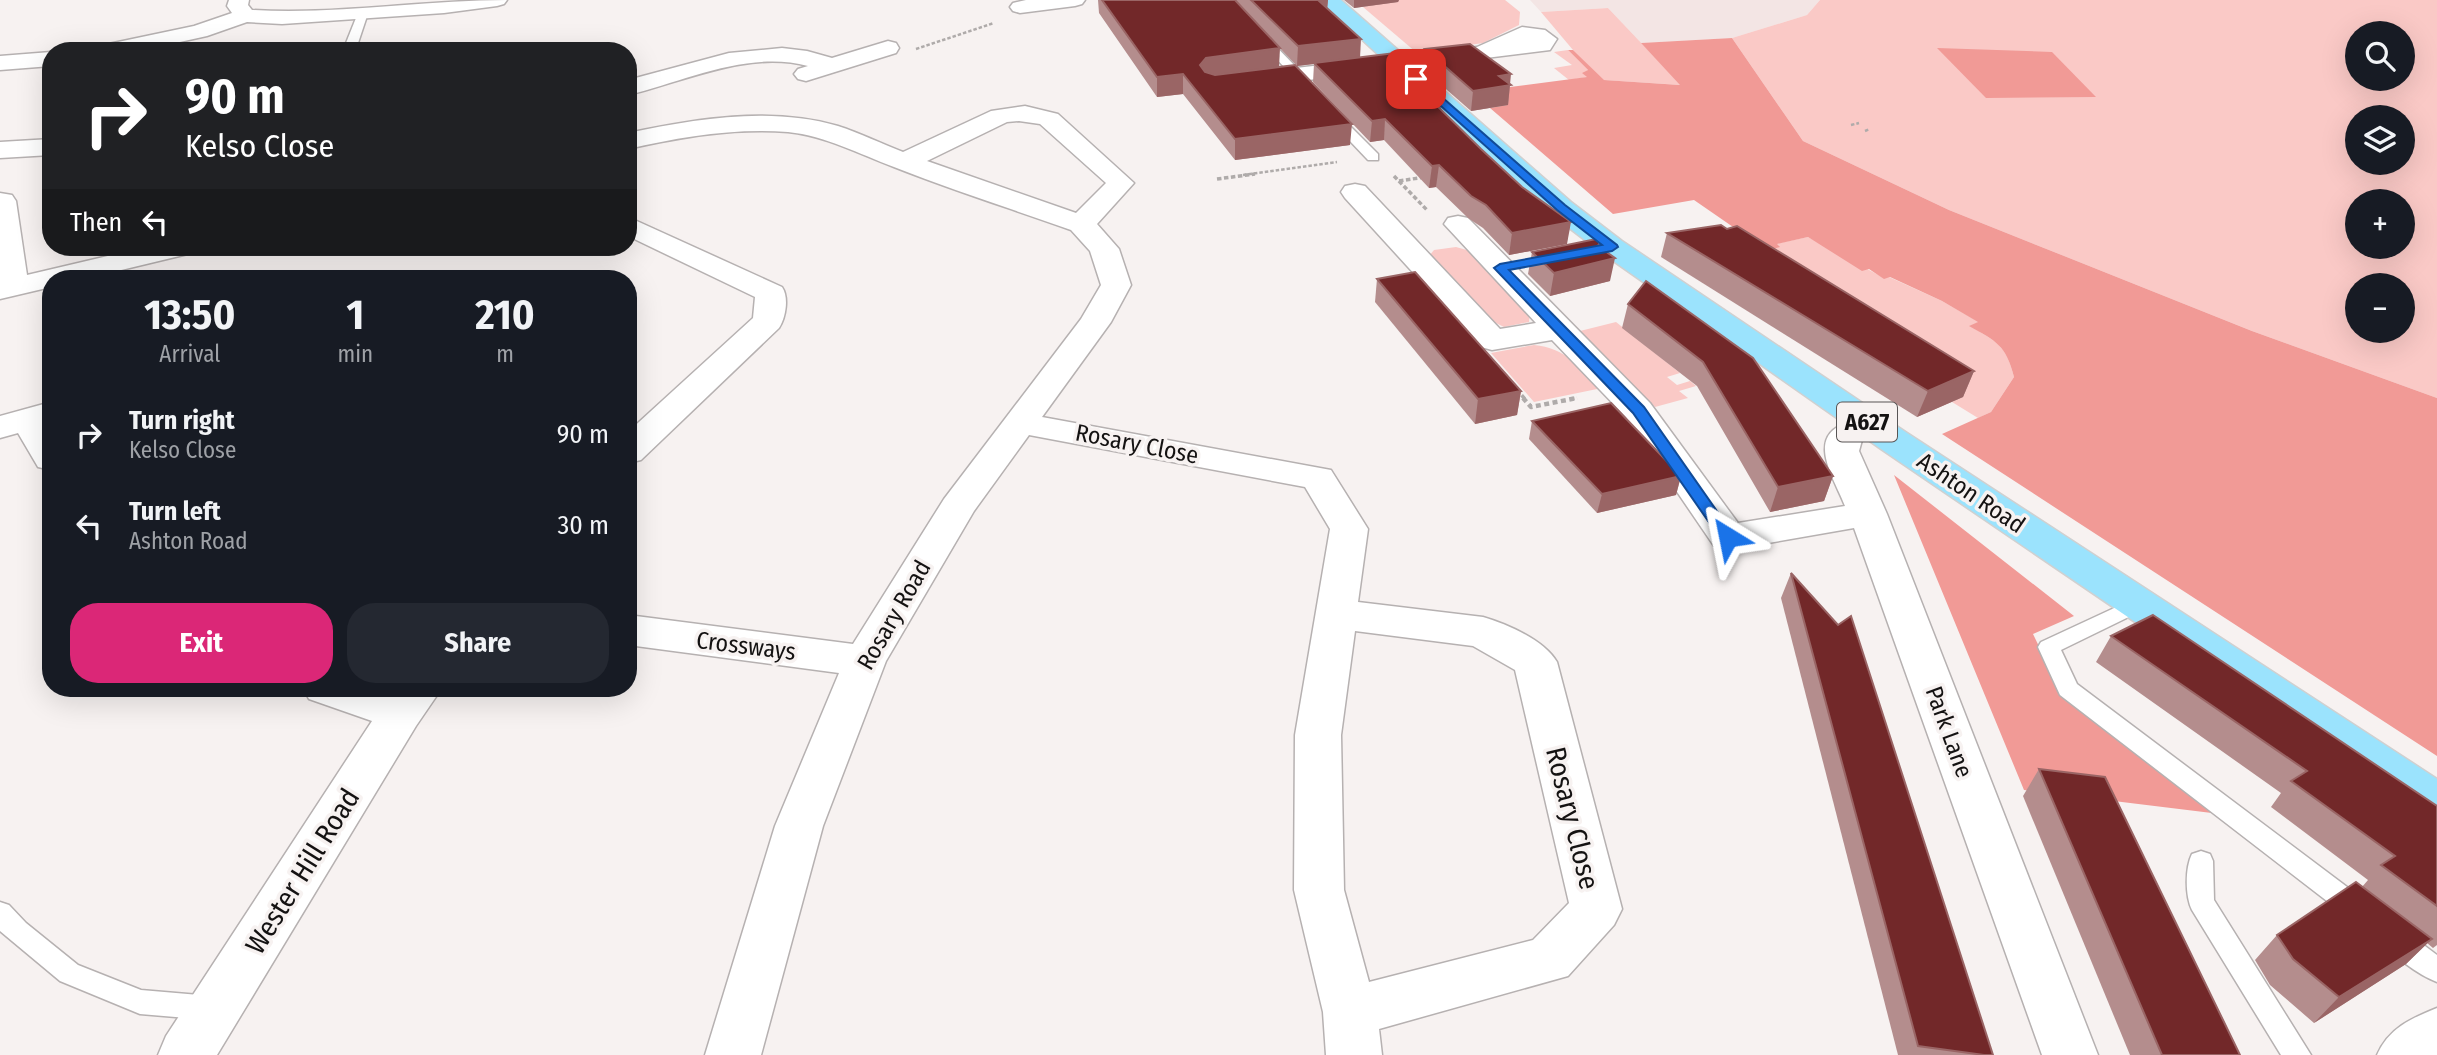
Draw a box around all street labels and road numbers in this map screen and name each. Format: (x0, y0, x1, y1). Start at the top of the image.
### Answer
road number: A627 (1837, 402, 1897, 442)
street label: Rosary Close (1073, 418, 1201, 470)
street label: Ashton Road (1912, 447, 2030, 539)
street label: Rosary Road (851, 555, 937, 675)
street label: Crossways (695, 626, 797, 666)
street label: Park Lane (1920, 683, 1978, 781)
street label: Rosary Close (1539, 743, 1606, 893)
street label: Wester Hill Road (238, 782, 366, 960)

